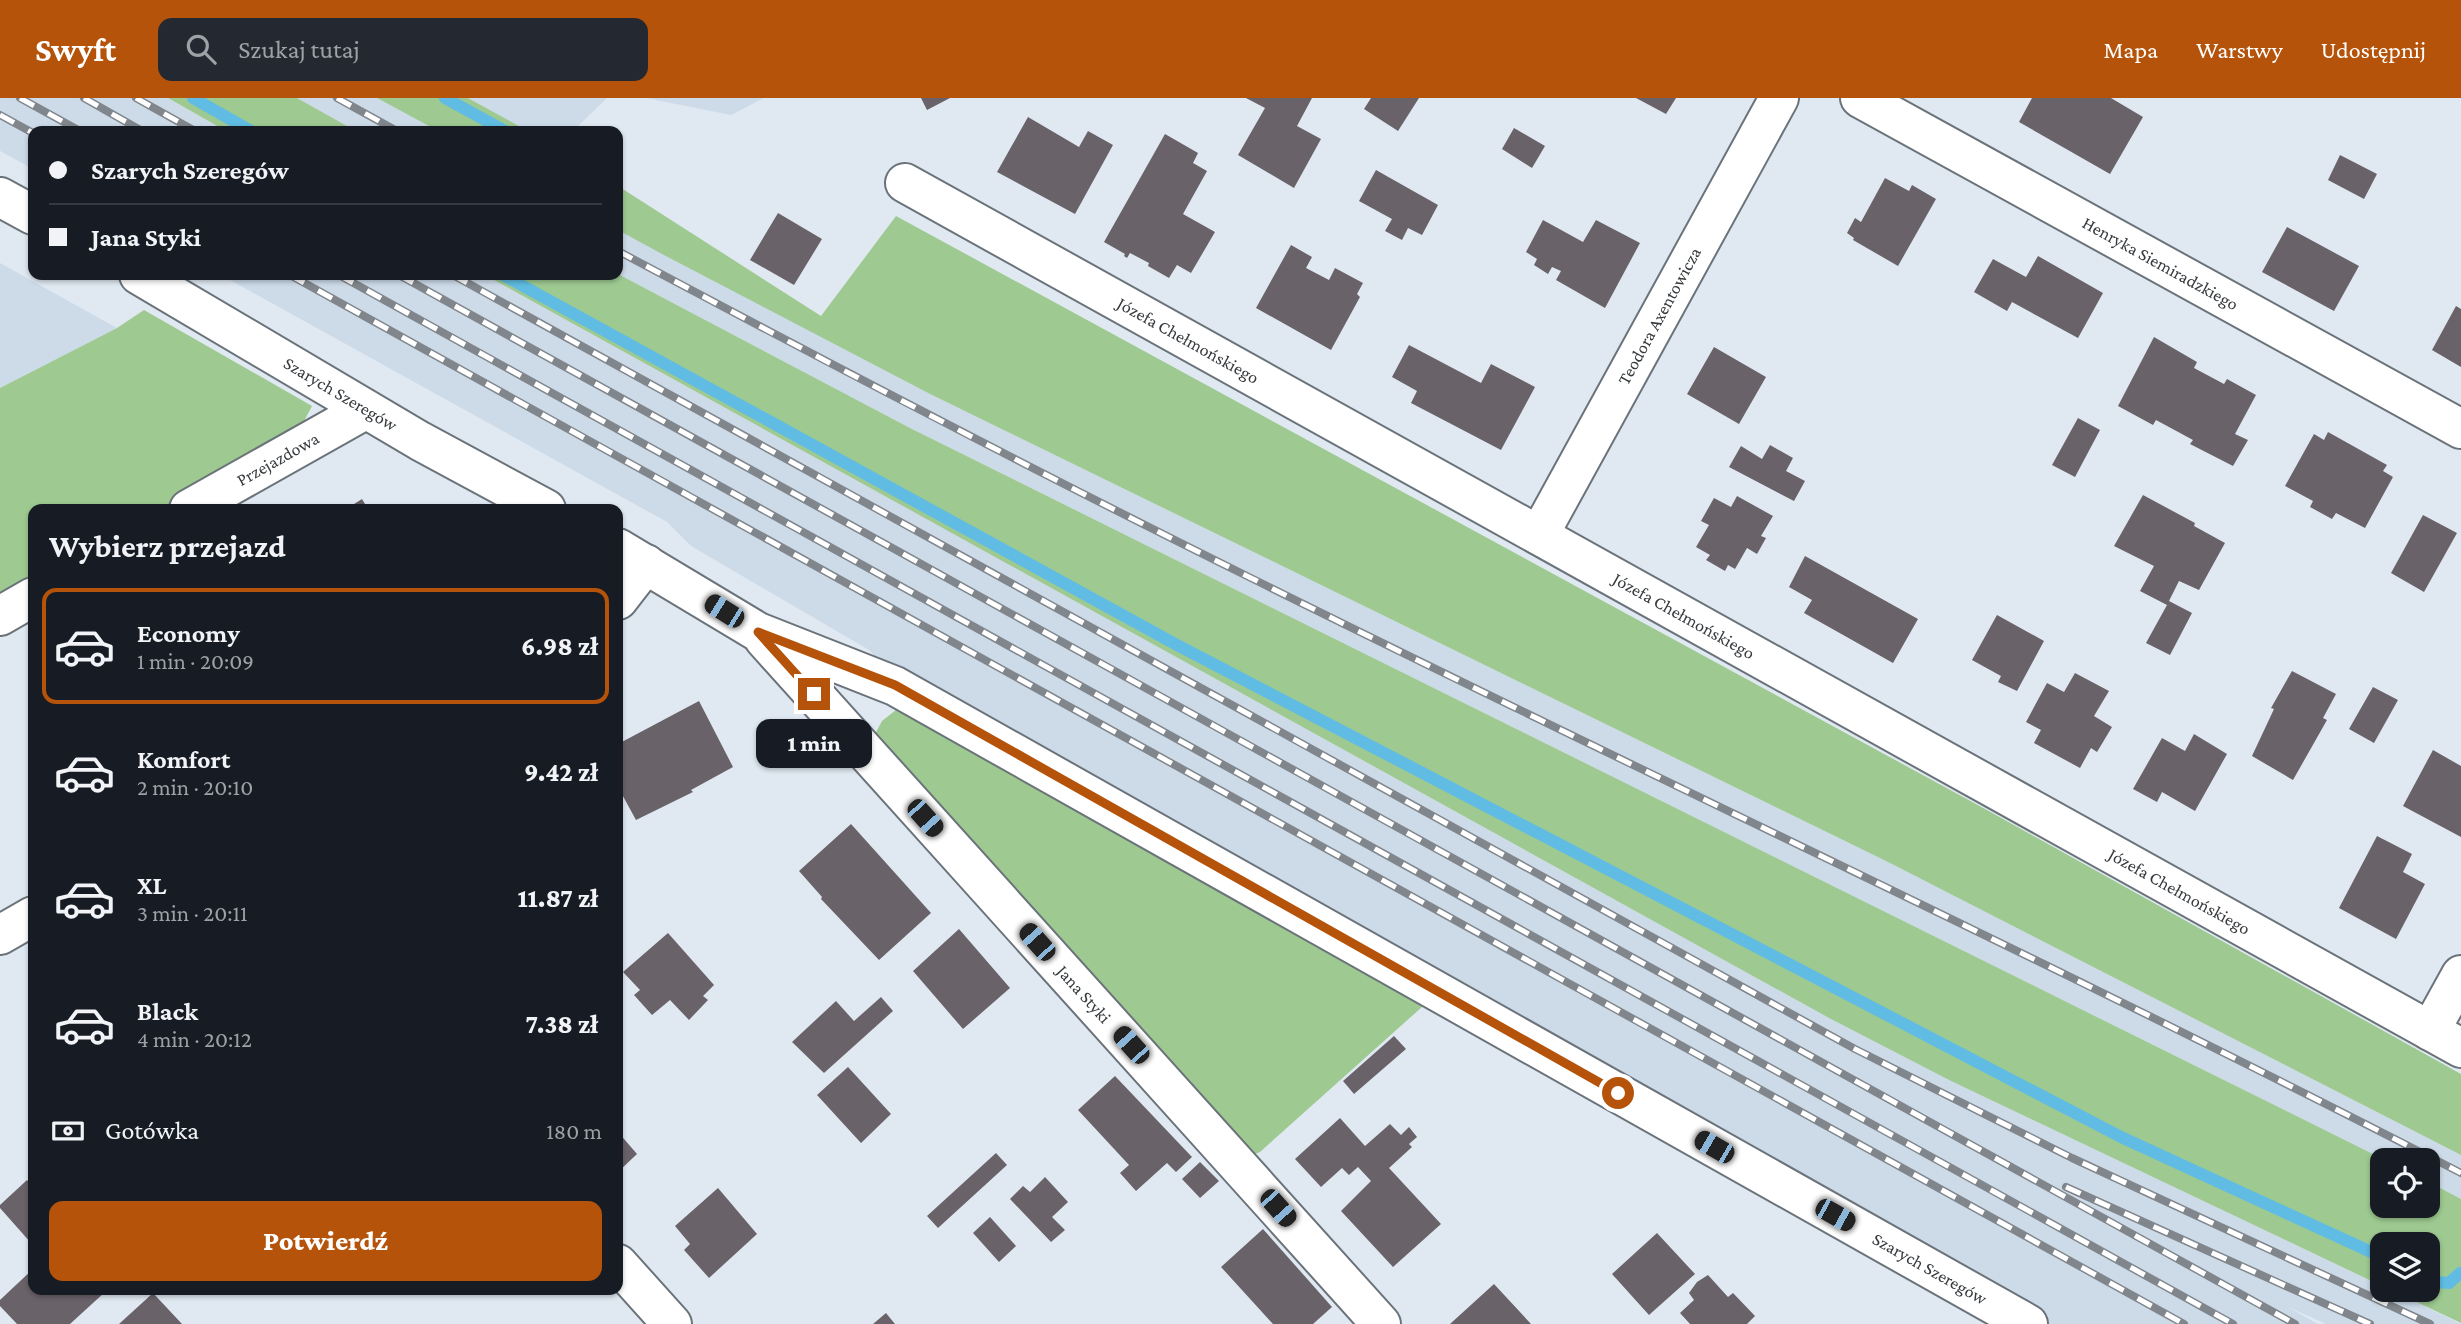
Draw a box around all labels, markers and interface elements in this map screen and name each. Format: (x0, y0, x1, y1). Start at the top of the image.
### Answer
search box (158, 18, 648, 81)
icon: search (182, 30, 220, 68)
text: Swyft (35, 31, 116, 68)
text: Szukaj tutaj (238, 35, 360, 64)
text: Mapa (2103, 36, 2158, 63)
text: Warstwy (2196, 36, 2283, 63)
text: Udostępnij (2321, 36, 2426, 63)
text: Szarych Szeregów (91, 156, 289, 185)
street label: Henryka Siemiradzkiego (2079, 213, 2242, 314)
text: Jana Styki (91, 223, 201, 252)
street label: Teodora Axentowicza (1614, 244, 1705, 388)
street label: Józefa Chełmońskiego (1112, 292, 1262, 388)
street label: Szarych Szeregów (280, 353, 401, 436)
street label: Przejazdowa (233, 428, 323, 490)
text: Wybierz przejazd (49, 528, 286, 564)
street label: Józefa Chełmońskiego (1608, 568, 1758, 663)
car (701, 591, 748, 631)
icon: car (53, 615, 116, 678)
text: Economy (137, 619, 240, 648)
text: 6.98 zł (521, 632, 598, 661)
text: 1 min · 20:09 (137, 648, 254, 674)
route end (798, 678, 830, 710)
callout: 1 min (756, 718, 872, 768)
text: 1 min (787, 730, 841, 756)
icon: car (53, 741, 116, 804)
text: Komfort (137, 745, 230, 774)
text: 9.42 zł (524, 758, 598, 787)
text: 2 min · 20:10 (137, 774, 253, 800)
car (904, 795, 947, 841)
street label: Józefa Chełmońskiego (2103, 843, 2254, 939)
icon: car (53, 867, 116, 930)
text: XL (137, 871, 166, 900)
text: 11.87 zł (517, 884, 598, 913)
text: 3 min · 20:11 (137, 900, 248, 926)
car (1016, 919, 1059, 965)
street label: Jana Styki (1051, 960, 1115, 1027)
icon: car (53, 993, 116, 1056)
text: Black (137, 997, 198, 1026)
text: 7.38 zł (525, 1010, 598, 1039)
car (1110, 1022, 1153, 1068)
text: 4 min · 20:12 (137, 1026, 252, 1052)
route start (1602, 1077, 1634, 1109)
icon: cash (49, 1112, 87, 1150)
text: Gotówka (105, 1116, 199, 1145)
text: 180 m (546, 1118, 602, 1144)
car (1691, 1127, 1738, 1167)
map controls (2370, 1148, 2440, 1302)
button: locate (2370, 1148, 2440, 1218)
car (1257, 1185, 1300, 1231)
car (1812, 1196, 1859, 1234)
button: Potwierdź (49, 1201, 602, 1281)
street label: Szarych Szeregów (1869, 1229, 1991, 1309)
button: layers (2370, 1232, 2440, 1302)

